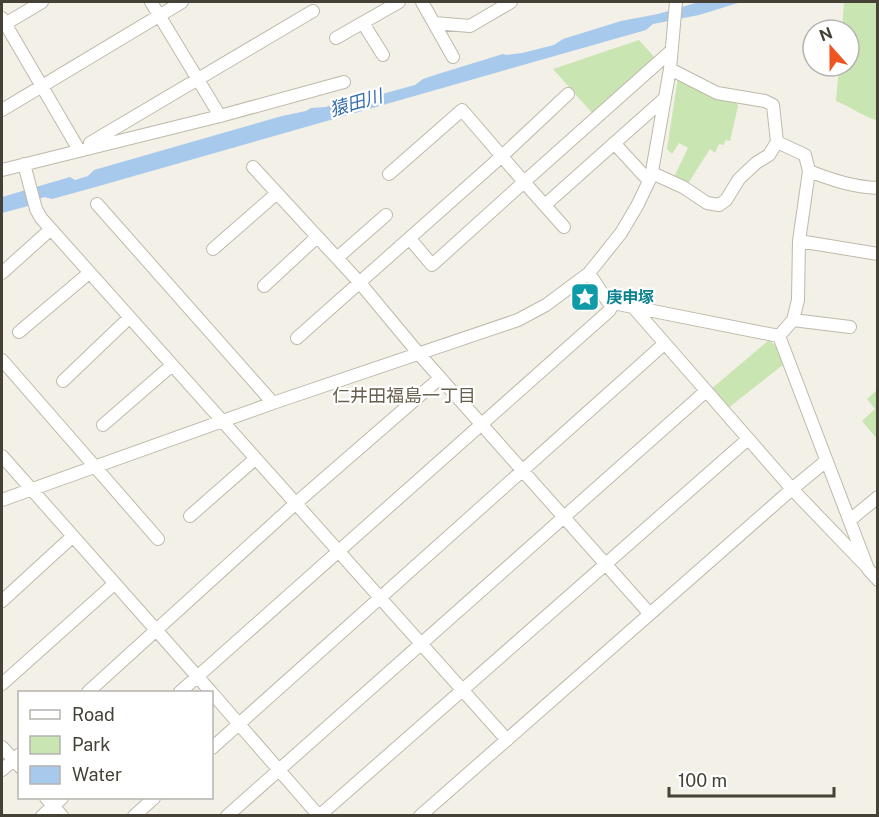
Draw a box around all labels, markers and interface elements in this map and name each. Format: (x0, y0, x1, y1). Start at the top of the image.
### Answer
north arrow (801, 18, 861, 78)
text: N (817, 23, 835, 46)
water label: 猿田川 (327, 84, 387, 120)
place icon: 庚申塚 (569, 281, 601, 313)
place label: 庚申塚 (606, 288, 654, 307)
district label: 仁井田福島一丁目 (332, 385, 476, 406)
legend (18, 691, 213, 799)
text: Road (72, 704, 115, 725)
text: Park (72, 734, 110, 755)
scale bar (669, 760, 834, 798)
text: Water (72, 764, 122, 785)
text: 100 m (678, 770, 727, 791)

